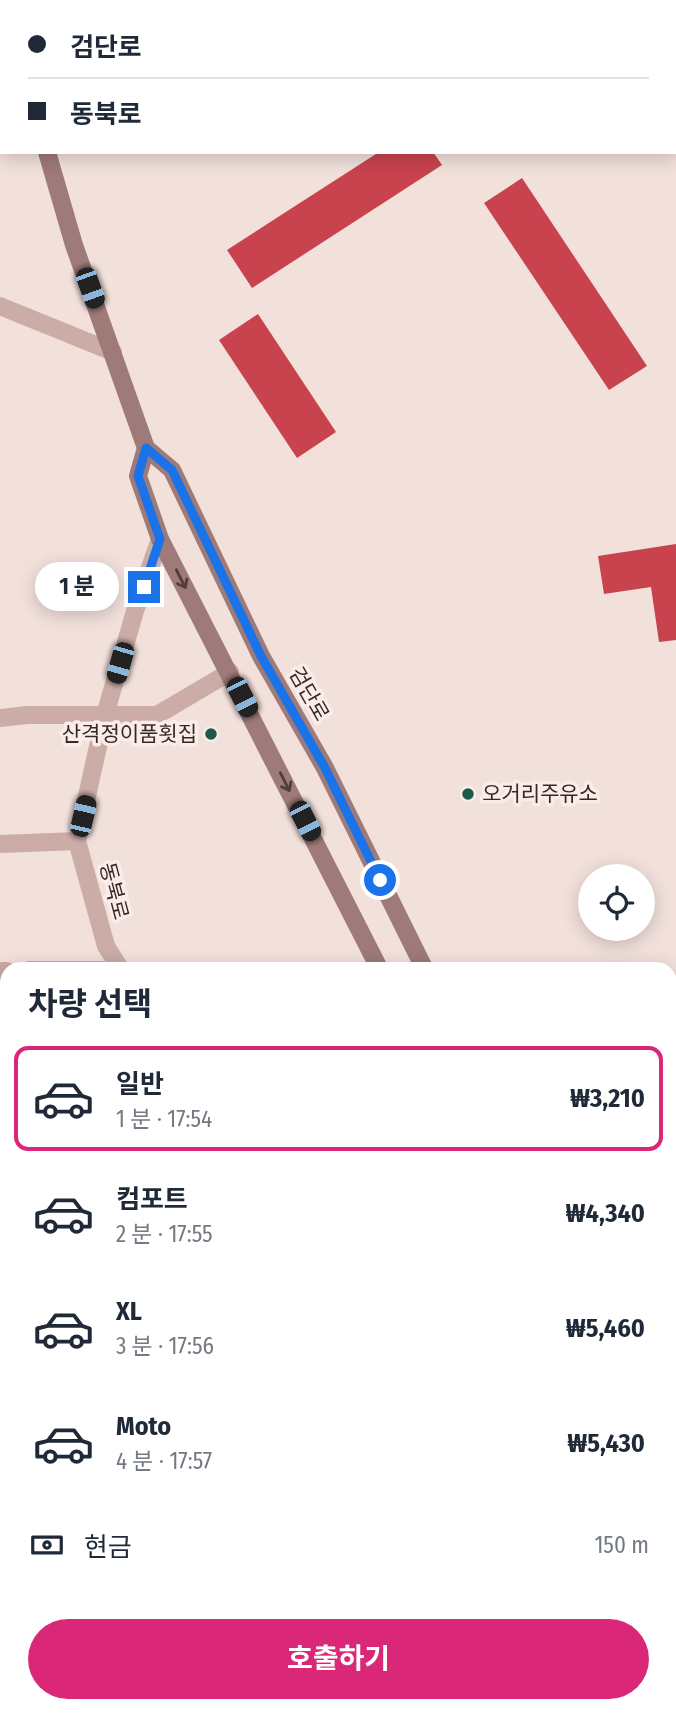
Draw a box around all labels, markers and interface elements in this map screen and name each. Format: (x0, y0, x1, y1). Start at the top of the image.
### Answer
text: 검단로 (70, 32, 142, 63)
text: 동북로 (70, 99, 142, 130)
car (73, 265, 108, 311)
callout: 1 분 (36, 562, 120, 612)
one-way arrow (175, 569, 189, 589)
route end (128, 571, 160, 603)
text: 1 분 (59, 572, 95, 600)
car (105, 640, 136, 686)
street label: 검단로 (283, 662, 335, 726)
car (224, 674, 261, 720)
place label: 산격정이품횟집 (62, 721, 197, 747)
marker: 산격정이품횟집 (203, 726, 219, 742)
one-way arrow (278, 771, 292, 792)
place label: 오거리주유소 (482, 781, 598, 807)
marker: 오거리주유소 (460, 786, 476, 802)
car (69, 793, 98, 839)
car (287, 798, 324, 844)
street label: 동북로 (94, 860, 134, 922)
route start (364, 864, 396, 896)
map controls (578, 864, 655, 941)
button: locate (578, 864, 655, 941)
text: 차량 선택 (28, 985, 152, 1023)
icon: car (32, 1067, 95, 1130)
text: 일반 (116, 1069, 164, 1100)
text: ₩3,210 (570, 1083, 645, 1114)
text: 1 분 · 17:54 (116, 1105, 212, 1133)
icon: car (32, 1182, 95, 1245)
text: 컴포트 (116, 1184, 188, 1215)
text: ₩4,340 (565, 1198, 645, 1229)
text: 2 분 · 17:55 (116, 1220, 213, 1248)
text: XL (116, 1296, 142, 1327)
icon: car (32, 1297, 95, 1360)
text: ₩5,460 (566, 1313, 645, 1344)
text: 3 분 · 17:56 (116, 1332, 214, 1360)
text: Moto (116, 1411, 171, 1442)
icon: car (32, 1412, 95, 1475)
text: ₩5,430 (567, 1428, 645, 1459)
text: 4 분 · 17:57 (116, 1447, 212, 1475)
icon: cash (28, 1526, 66, 1564)
text: 150 m (594, 1531, 649, 1559)
text: 현금 (84, 1532, 132, 1563)
button: 호출하기 (28, 1619, 649, 1699)

